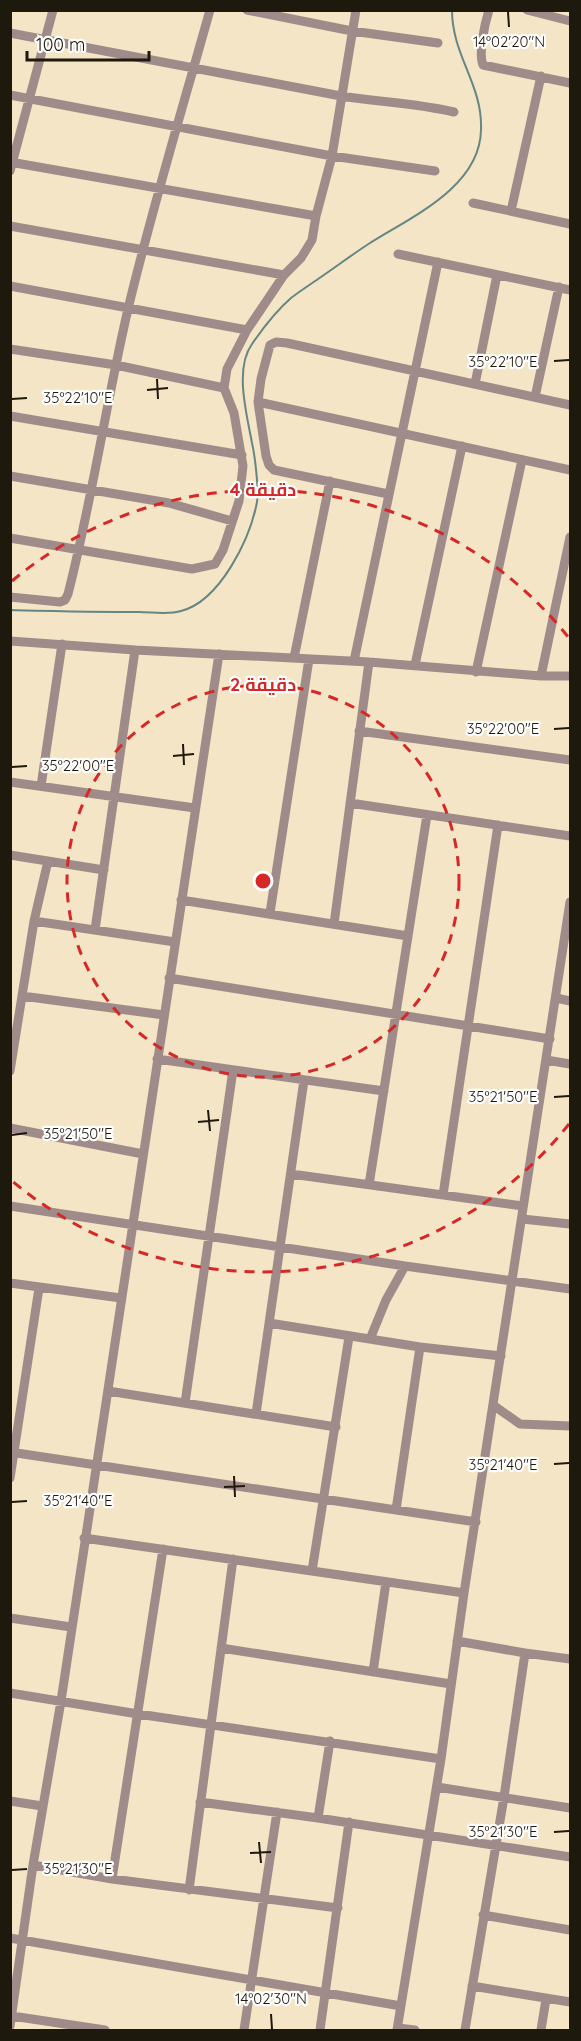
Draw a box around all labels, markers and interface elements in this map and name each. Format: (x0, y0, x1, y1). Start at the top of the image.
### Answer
scale bar (27, 24, 148, 62)
text: 14°02'20"N (473, 32, 545, 51)
text: 100 m (36, 33, 85, 56)
text: 35°22'10"E (468, 352, 538, 371)
text: 35°22'10"E (43, 388, 113, 407)
text: 4 دقيقة (230, 478, 296, 501)
text: 2 دقيقة (230, 673, 296, 696)
text: 35°22'00"E (467, 719, 539, 738)
text: 35°22'00"E (42, 756, 114, 775)
centre of rings (253, 871, 273, 891)
text: 35°21'50"E (468, 1087, 538, 1106)
text: 35°21'50"E (43, 1124, 113, 1143)
text: 35°21'40"E (469, 1455, 537, 1474)
text: 35°21'40"E (44, 1491, 112, 1510)
text: 35°21'30"E (469, 1822, 537, 1841)
text: 35°21'30"E (44, 1859, 112, 1878)
text: 14°02'30"N (235, 1989, 307, 2008)

